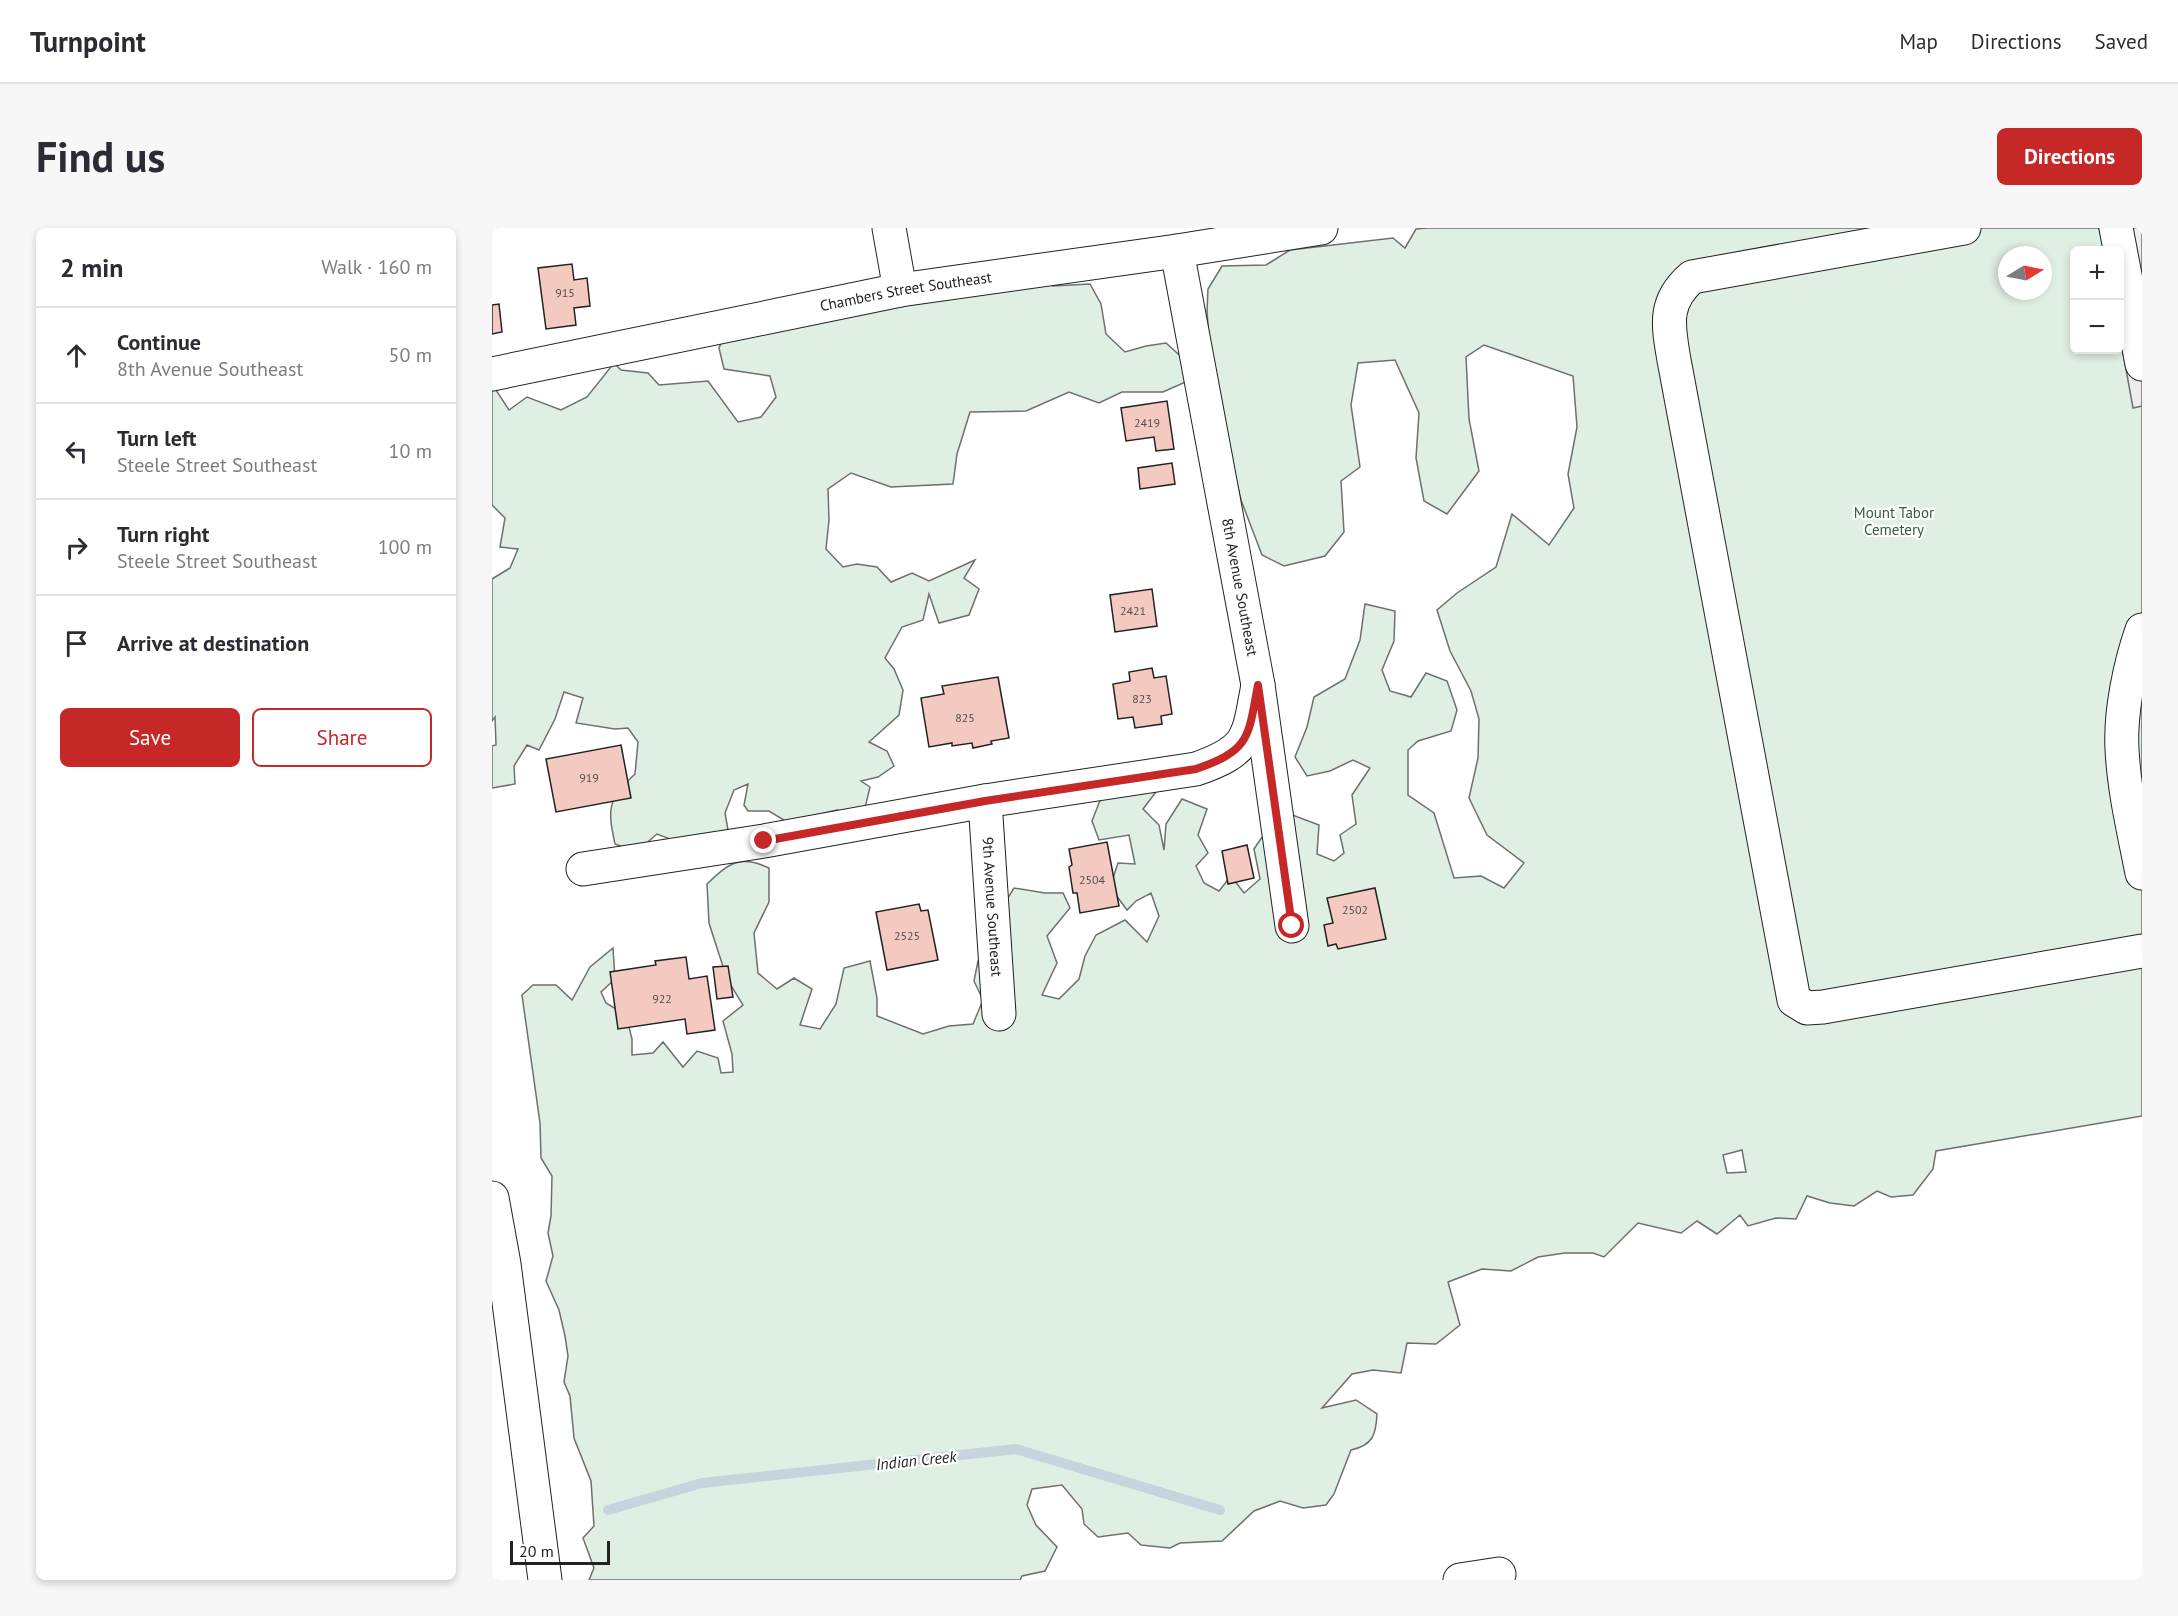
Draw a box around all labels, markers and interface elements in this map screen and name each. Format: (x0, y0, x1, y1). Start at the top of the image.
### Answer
text: Turnpoint (30, 23, 146, 60)
text: Map (1899, 28, 1938, 55)
text: Directions (1971, 28, 2062, 55)
text: Saved (2095, 28, 2148, 55)
button: Directions (1997, 128, 2142, 185)
text: Find us (36, 129, 165, 184)
north arrow (1998, 246, 2052, 300)
map controls (2070, 246, 2124, 354)
button: + (2070, 246, 2124, 300)
text: 2 min (60, 251, 123, 284)
text: Walk · 160 m (321, 254, 432, 280)
street label: Chambers Street Southeast (818, 267, 993, 315)
house number: 915 (555, 285, 575, 300)
button: − (2070, 300, 2124, 354)
text: Continue (117, 328, 201, 356)
icon: ahead (60, 339, 93, 372)
text: 50 m (389, 342, 432, 368)
text: 8th Avenue Southeast (117, 356, 303, 382)
house number: 2419 (1134, 415, 1160, 430)
text: Turn left (117, 424, 197, 452)
icon: left (60, 435, 93, 468)
text: 10 m (389, 438, 432, 464)
text: Steele Street Southeast (117, 452, 317, 478)
park label: Mount Tabor Cemetery (1854, 503, 1934, 539)
street label: 8th Avenue Southeast (1218, 517, 1262, 658)
text: Turn right (117, 520, 209, 548)
icon: right (60, 531, 93, 564)
text: 100 m (378, 534, 432, 560)
text: Steele Street Southeast (117, 548, 317, 574)
house number: 2421 (1120, 603, 1146, 618)
icon: arrive (60, 627, 93, 660)
text: Arrive at destination (117, 629, 309, 657)
house number: 823 (1132, 691, 1152, 706)
button: Save (60, 708, 240, 767)
button: Share (252, 708, 432, 767)
house number: 825 (955, 710, 975, 725)
house number: 919 (579, 770, 599, 785)
route end (750, 827, 776, 853)
street label: 9th Avenue Southeast (978, 836, 1007, 977)
house number: 2504 (1079, 872, 1106, 887)
house number: 2502 (1342, 902, 1368, 917)
route start (1278, 912, 1304, 938)
house number: 2525 (894, 928, 920, 943)
house number: 922 (652, 991, 672, 1006)
water label: Indian Creek (875, 1446, 958, 1474)
scale bar (510, 1538, 610, 1566)
text: 20 m (519, 1541, 554, 1561)

